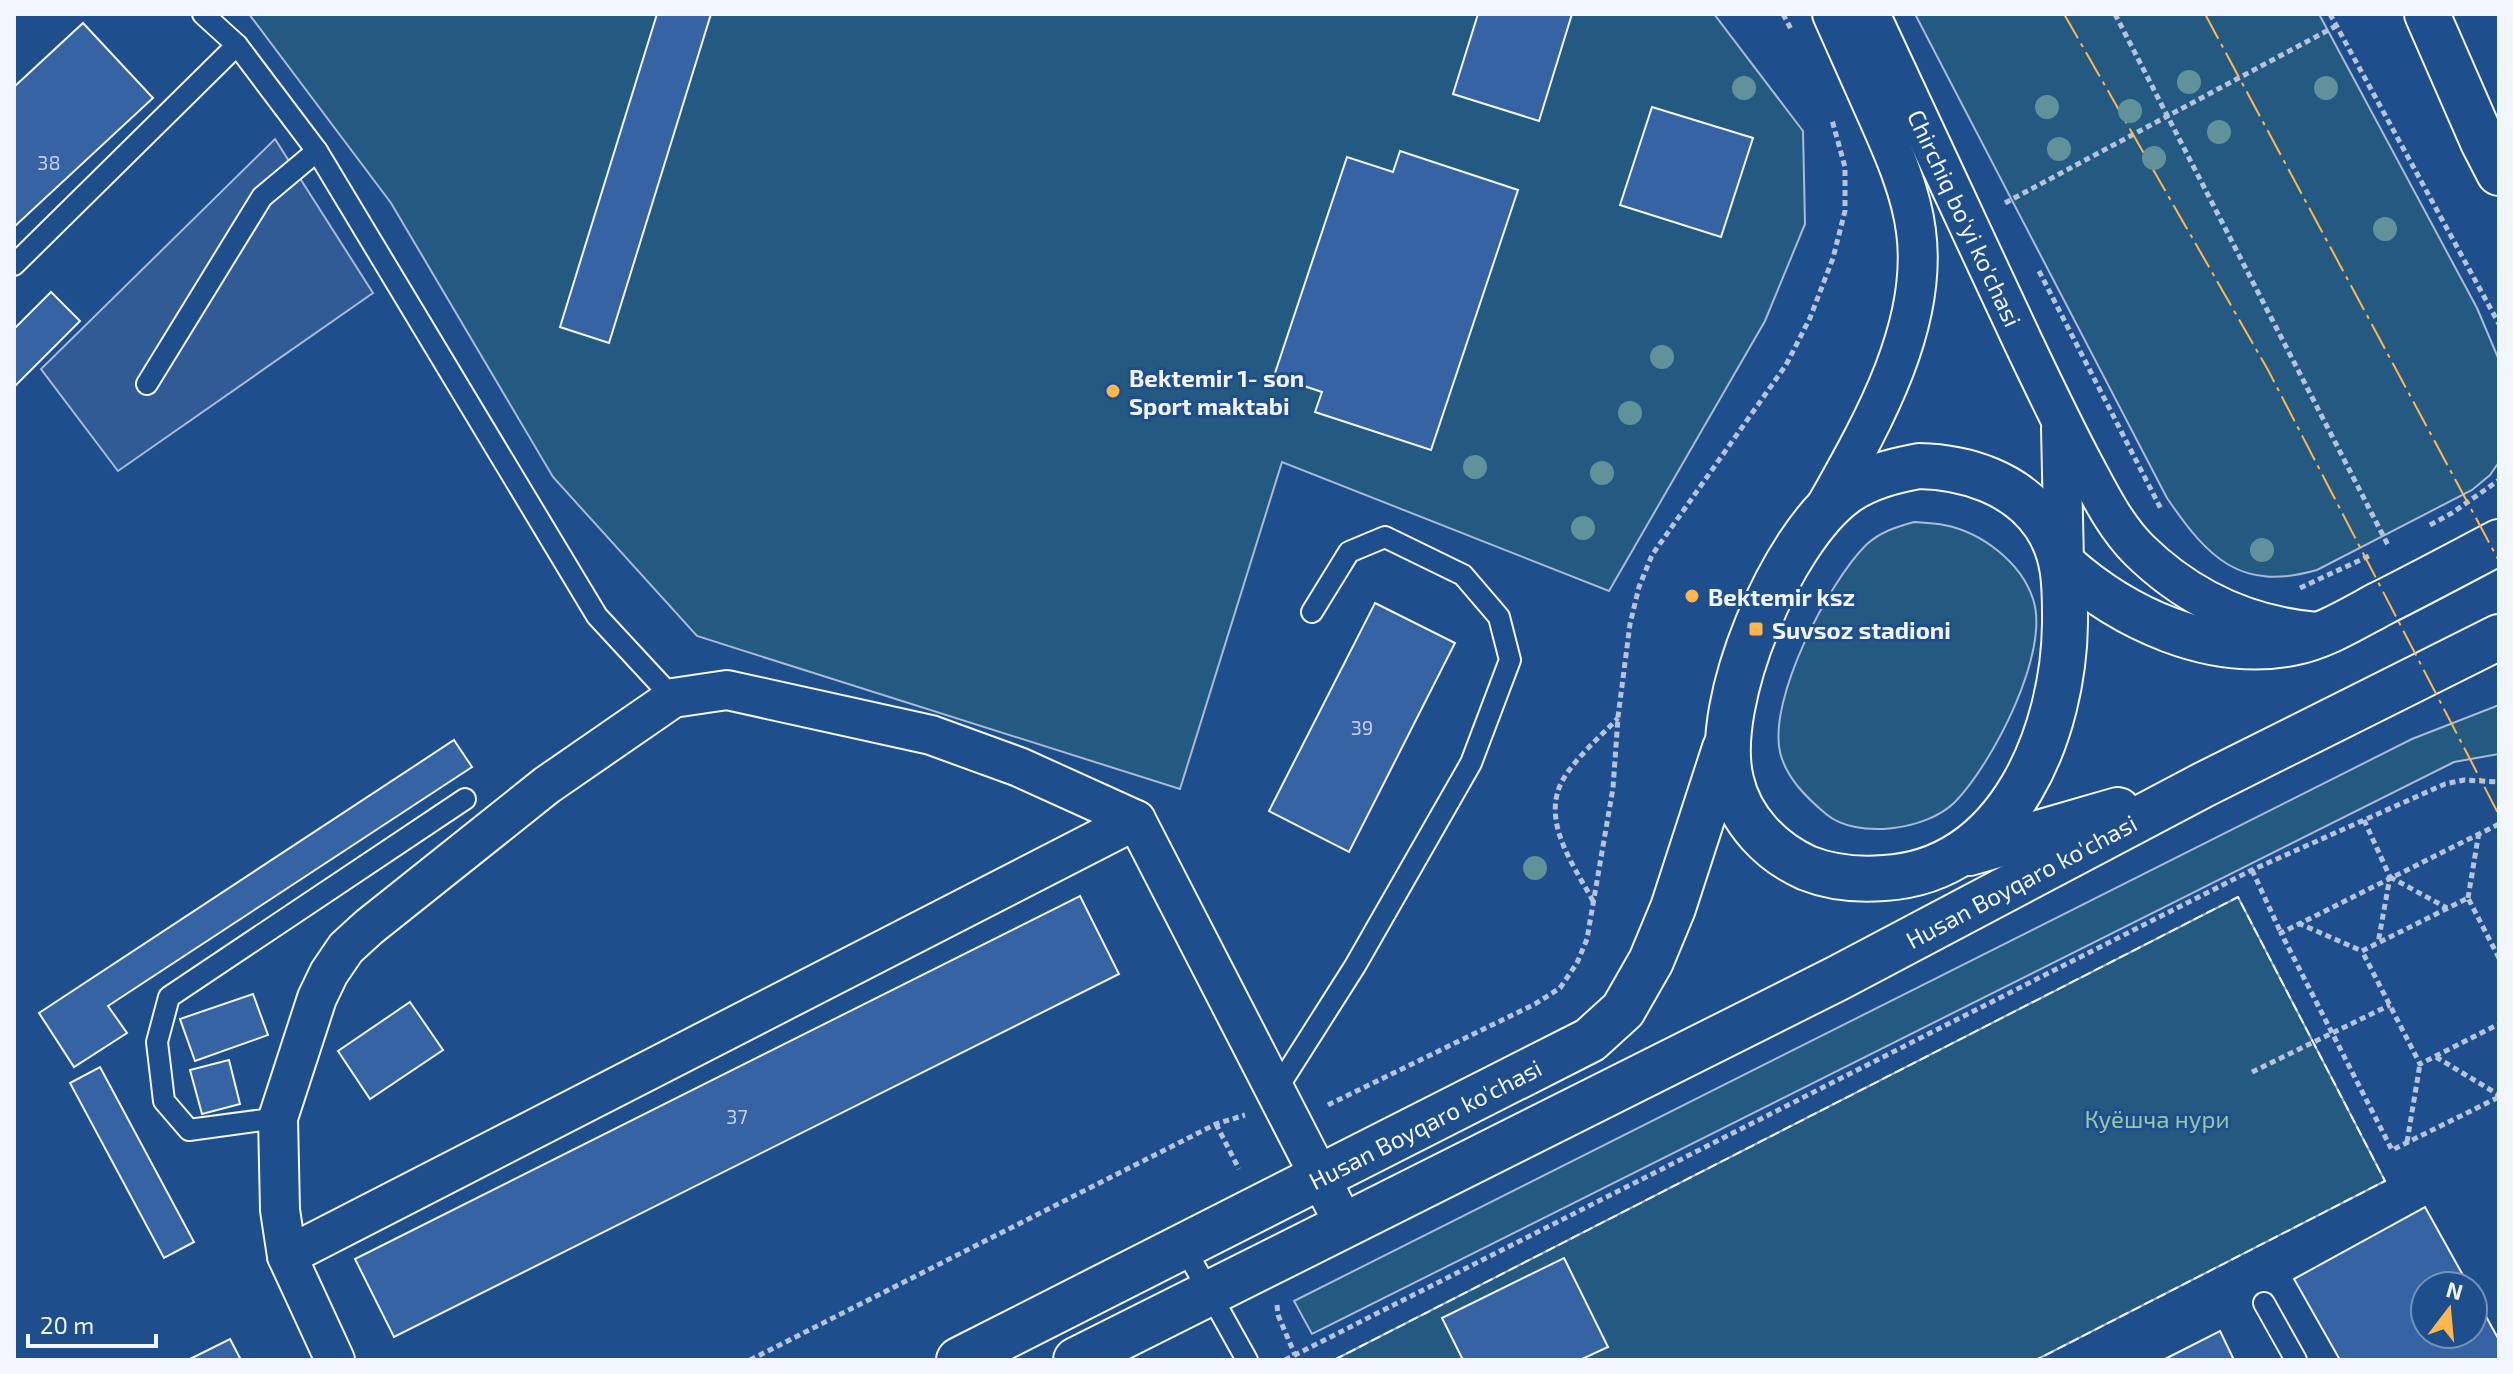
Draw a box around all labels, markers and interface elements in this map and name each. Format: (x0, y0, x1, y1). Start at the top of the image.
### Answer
street label: Chirchiq bo'yi ko'chasi (1902, 105, 2028, 331)
house number: 38 (37, 150, 61, 174)
place label: Bektemir 1- son Sport maktabi (1129, 363, 1304, 420)
marker: Bektemir 1- son Sport maktabi (1104, 382, 1122, 400)
place label: Bektemir ksz (1708, 582, 1855, 611)
marker: Bektemir ksz (1683, 587, 1701, 605)
place label: Suvsoz stadioni (1772, 615, 1951, 644)
marker: Suvsoz stadioni (1747, 620, 1765, 638)
house number: 39 (1351, 715, 1373, 739)
street label: Husan Boyqaro ko'chasi (1901, 808, 2141, 954)
street label: Husan Boyqaro ko'chasi (1304, 1053, 1546, 1195)
house number: 37 (726, 1104, 748, 1128)
park label: Куёшча нури (2084, 1104, 2230, 1134)
north arrow (2409, 1270, 2489, 1350)
text: N (2444, 1275, 2466, 1304)
scale bar (28, 1298, 156, 1348)
text: 20 m (40, 1310, 94, 1339)

